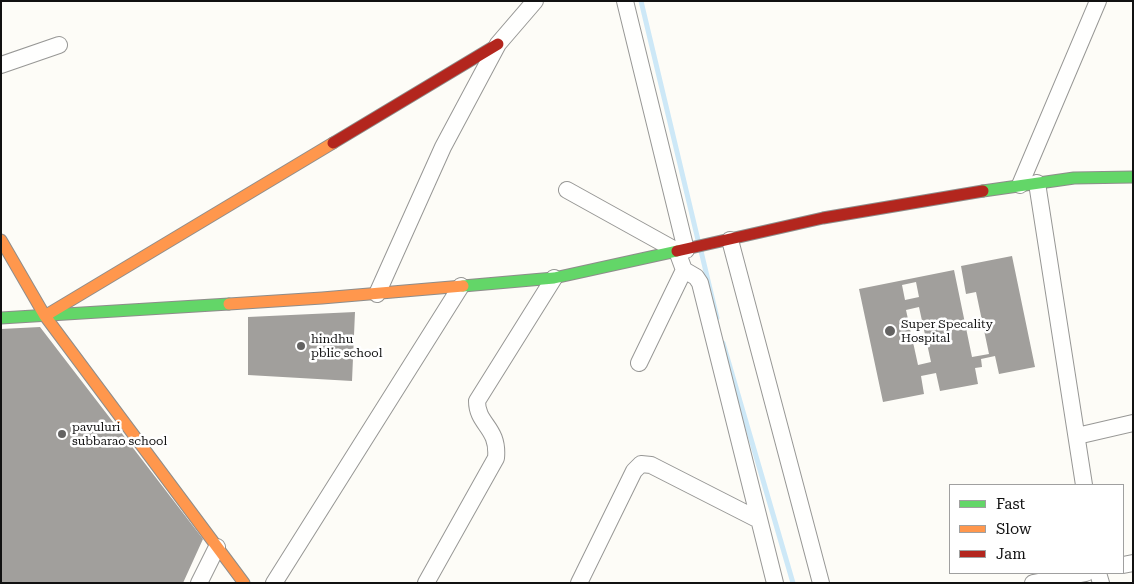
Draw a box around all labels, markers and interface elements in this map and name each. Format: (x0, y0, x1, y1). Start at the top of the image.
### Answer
place label: Super Specality Hospital (901, 317, 993, 345)
marker: Super Specality Hospital (883, 324, 897, 338)
place label: hindhu pblic school (311, 332, 382, 360)
marker: hindhu pblic school (295, 340, 307, 352)
place label: pavuluri subbarao school (72, 420, 167, 448)
marker: pavuluri subbarao school (56, 428, 68, 440)
legend (949, 484, 1124, 574)
text: Fast (996, 495, 1025, 513)
text: Slow (996, 520, 1031, 538)
text: Jam (996, 545, 1026, 563)

